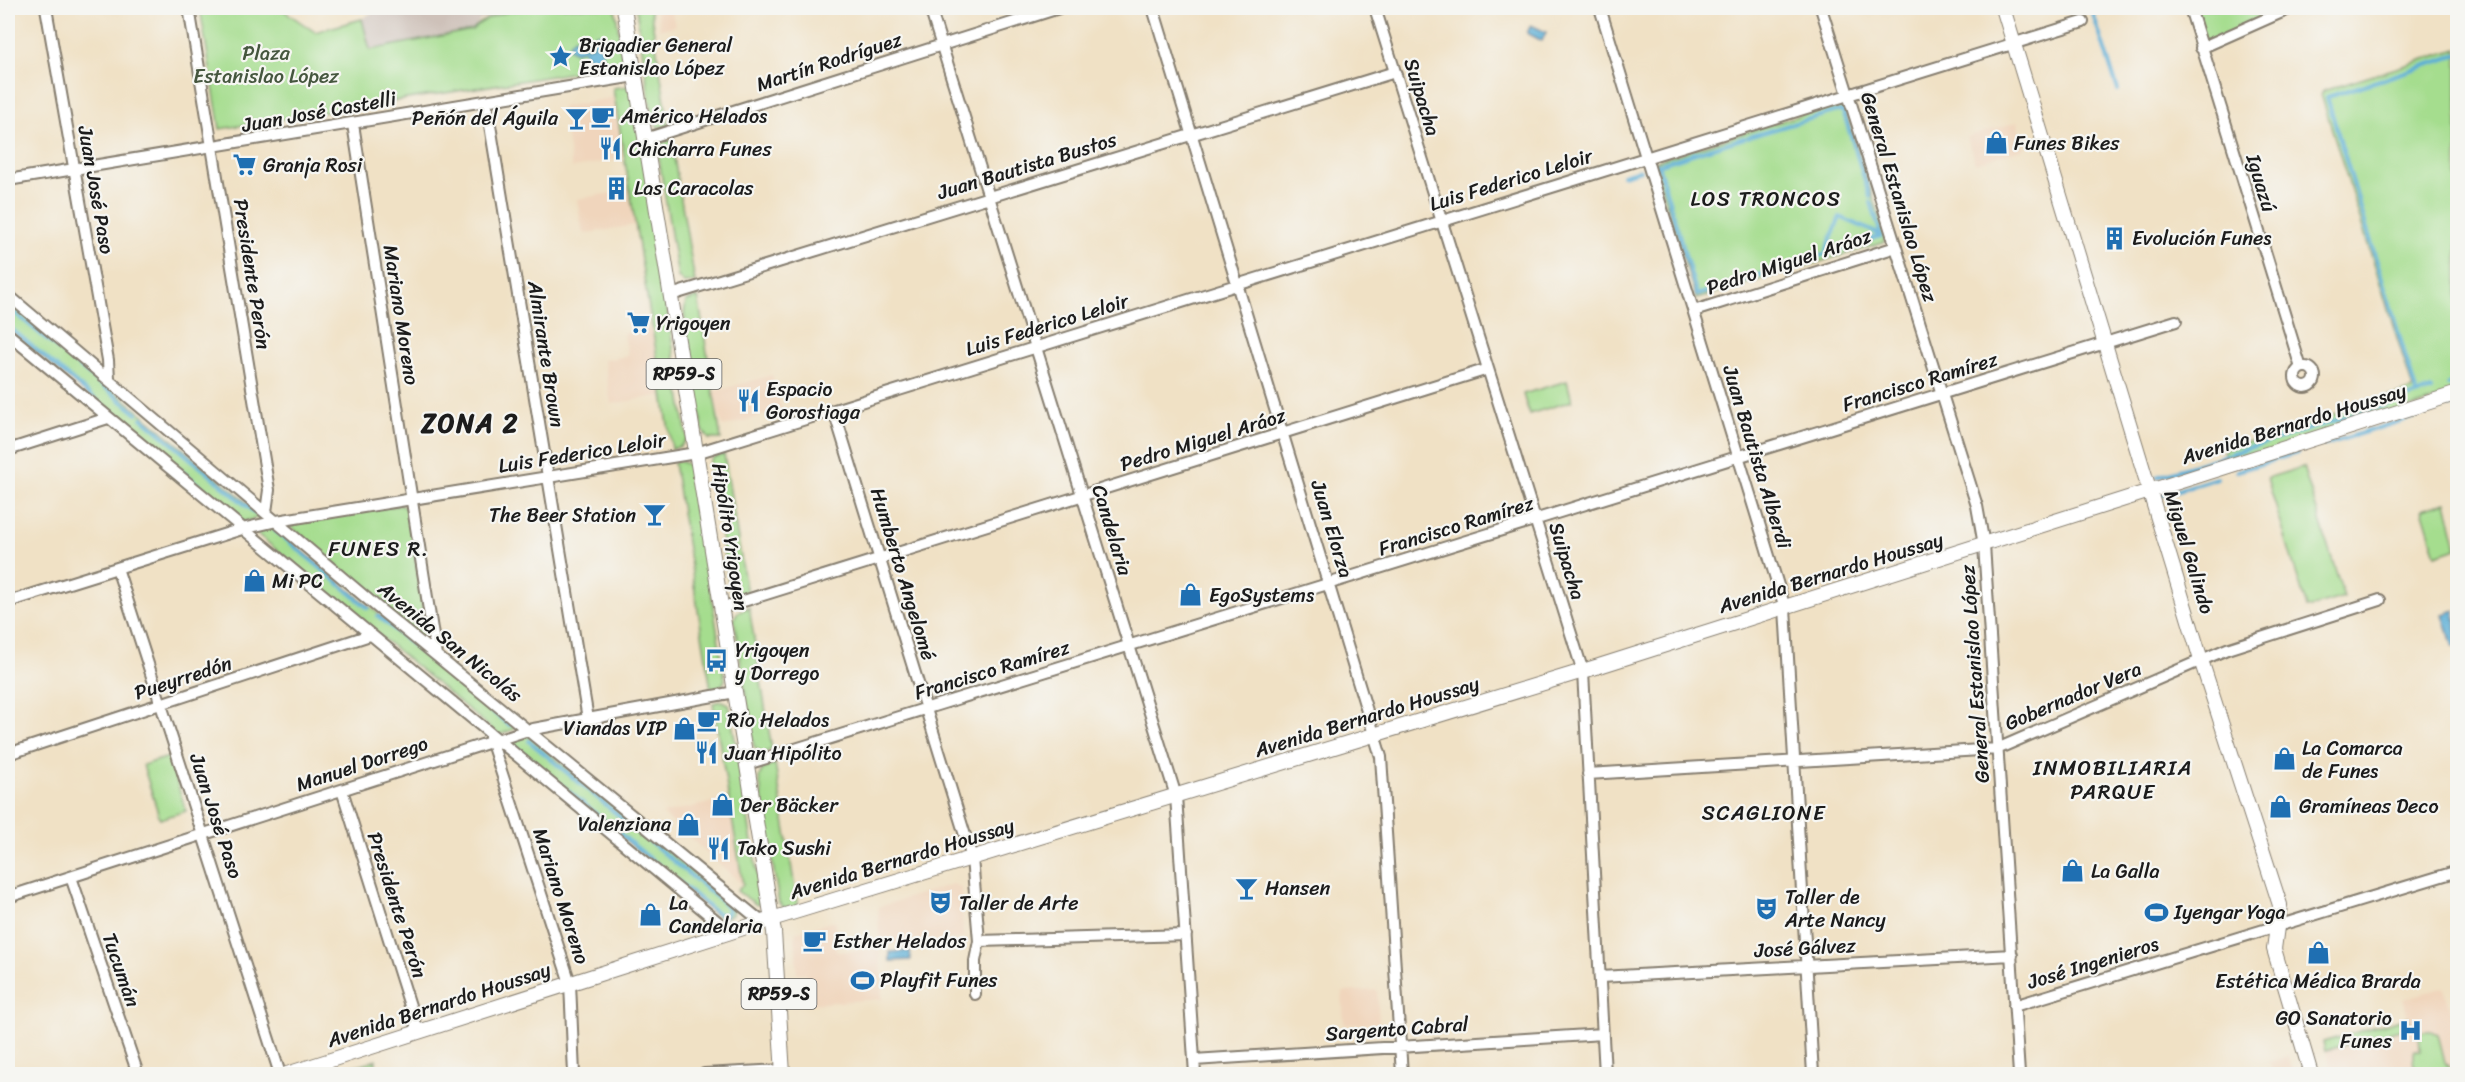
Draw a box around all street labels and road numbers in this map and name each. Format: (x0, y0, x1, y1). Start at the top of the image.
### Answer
street label: Martín Rodríguez (752, 22, 907, 102)
street label: Suipacha (1394, 54, 1450, 140)
street label: Juan José Castelli (238, 81, 399, 143)
street label: General Estanislao López (1850, 87, 1948, 307)
street label: Juan José Paso (67, 122, 125, 257)
street label: Juan Bautista Bustos (932, 122, 1122, 210)
street label: Luis Federico Leloir (1425, 138, 1598, 221)
street label: Iguazú (2235, 149, 2286, 217)
street label: Presidente Perón (223, 196, 281, 352)
street label: Pedro Miguel Aráoz (1702, 219, 1877, 305)
street label: Mariano Moreno (373, 242, 429, 388)
street label: Almirante Brown (517, 277, 575, 430)
street label: Luis Federico Leloir (961, 283, 1134, 366)
street label: Francisco Ramírez (1838, 342, 2002, 422)
road number: RP59-S (646, 359, 722, 389)
street label: Juan Bautista Alberdi (1712, 360, 1802, 554)
street label: Avenida Bernardo Houssay (2176, 373, 2411, 475)
street label: Pedro Miguel Aráoz (1116, 398, 1291, 482)
street label: Luis Federico Leloir (496, 422, 669, 484)
street label: Hipólito Yrigoyen (701, 461, 759, 614)
street label: Juan Elorza (1300, 475, 1363, 582)
street label: Candelaria (1082, 480, 1143, 581)
street label: Humberto Angelomé (860, 483, 946, 665)
street label: Francisco Ramírez (1374, 486, 1538, 566)
street label: Miguel Galindo (2154, 486, 2224, 618)
street label: Suipacha (1539, 518, 1595, 604)
street label: Avenida Bernardo Houssay (1713, 522, 1948, 624)
street label: General Estanislao López (1950, 563, 2000, 784)
street label: Avenida San Nicolás (369, 572, 531, 712)
street label: Francisco Ramírez (910, 630, 1074, 710)
street label: Pueyrredón (130, 646, 237, 710)
street label: Gobernador Vera (1999, 651, 2147, 741)
street label: Avenida Bernardo Houssay (1249, 666, 1484, 768)
street label: Manuel Dorrego (291, 726, 433, 802)
street label: Juan José Paso (179, 748, 253, 883)
street label: Avenida Bernardo Houssay (784, 808, 1019, 910)
street label: Mariano Moreno (522, 823, 600, 969)
street label: Presidente Perón (357, 827, 437, 983)
street label: José Ingenieros (2022, 926, 2164, 1000)
street label: Tucumán (92, 928, 150, 1012)
street label: José Gálvez (1752, 928, 1857, 968)
street label: Avenida Bernardo Houssay (322, 952, 556, 1058)
road number: RP59-S (742, 979, 816, 1009)
street label: Sargento Cabral (1324, 1006, 1471, 1051)

